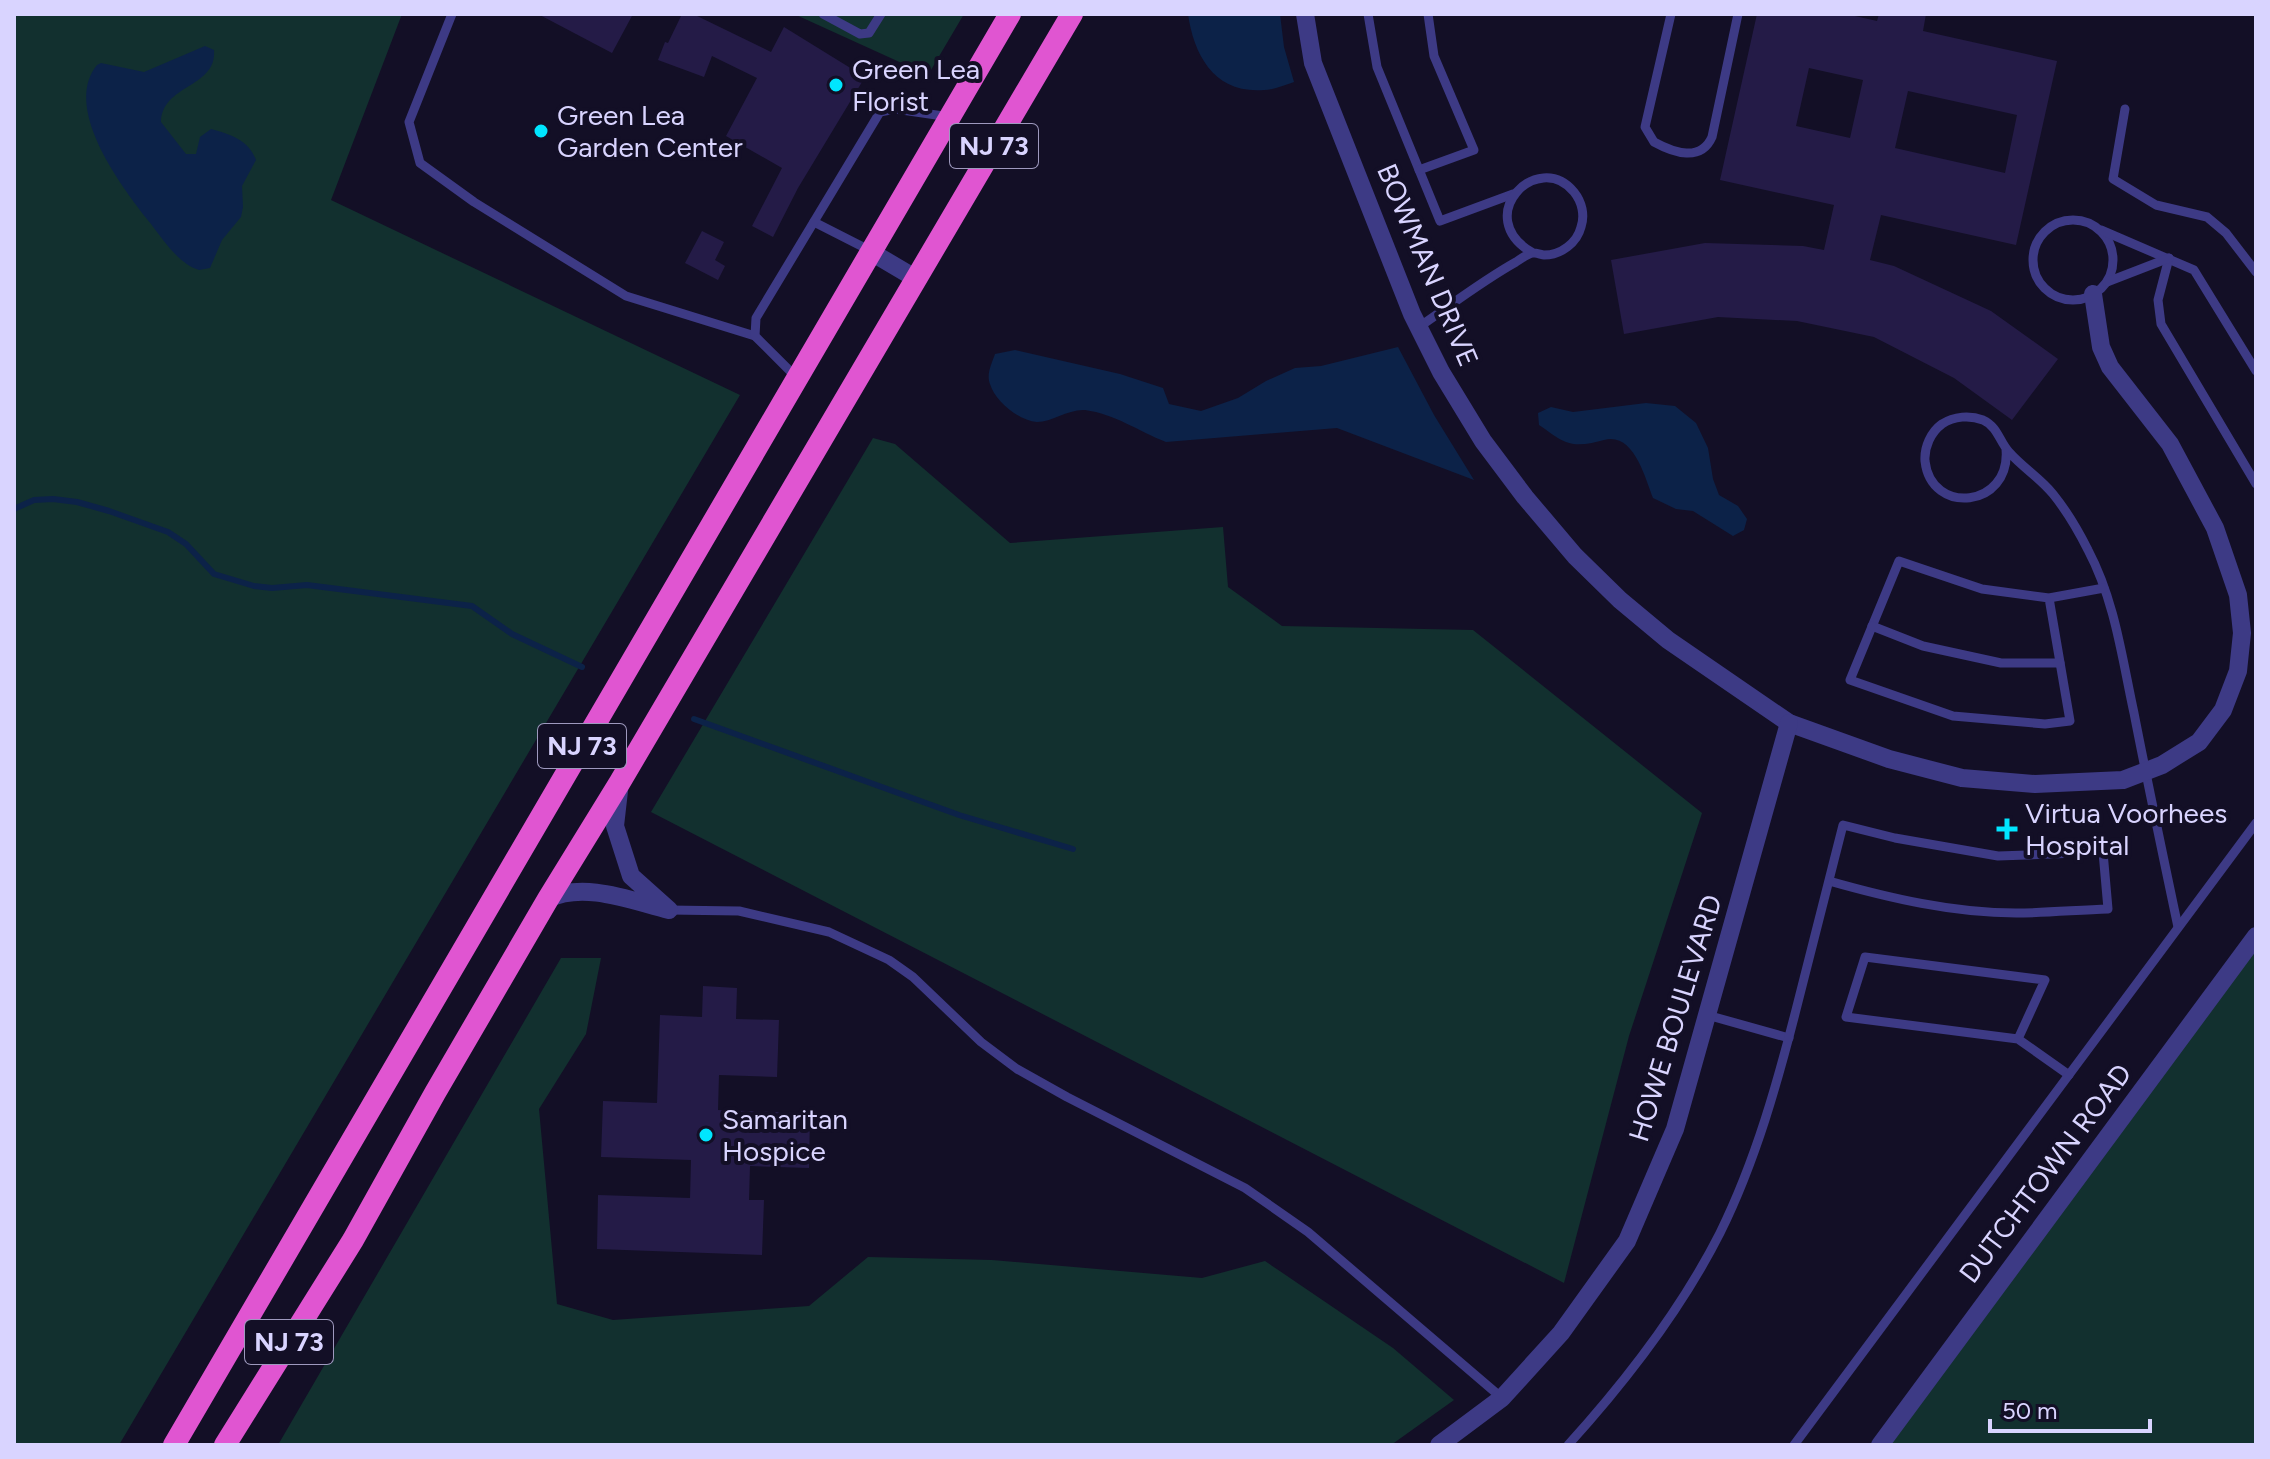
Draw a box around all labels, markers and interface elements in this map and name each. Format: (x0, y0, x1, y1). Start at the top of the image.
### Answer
place label: Green Lea Florist (852, 52, 980, 118)
marker: Green Lea Florist (827, 76, 845, 94)
place label: Green Lea Garden Center (557, 98, 743, 164)
marker: Green Lea Garden Center (532, 122, 550, 140)
road number: NJ 73 (950, 124, 1038, 168)
street label: BOWMAN DRIVE (1370, 158, 1486, 372)
road number: NJ 73 (538, 724, 626, 768)
place label: Virtua Voorhees Hospital (2025, 796, 2227, 862)
marker: Virtua Voorhees Hospital (1996, 818, 2018, 840)
street label: HOWE BOULEVARD (1621, 890, 1729, 1146)
street label: DUTCHTOWN ROAD (1952, 1057, 2138, 1289)
place label: Samaritan Hospice (722, 1102, 848, 1168)
marker: Samaritan Hospice (697, 1126, 715, 1144)
road number: NJ 73 (245, 1320, 333, 1364)
scale bar (1990, 1383, 2150, 1433)
text: 50 m (2002, 1396, 2058, 1425)

